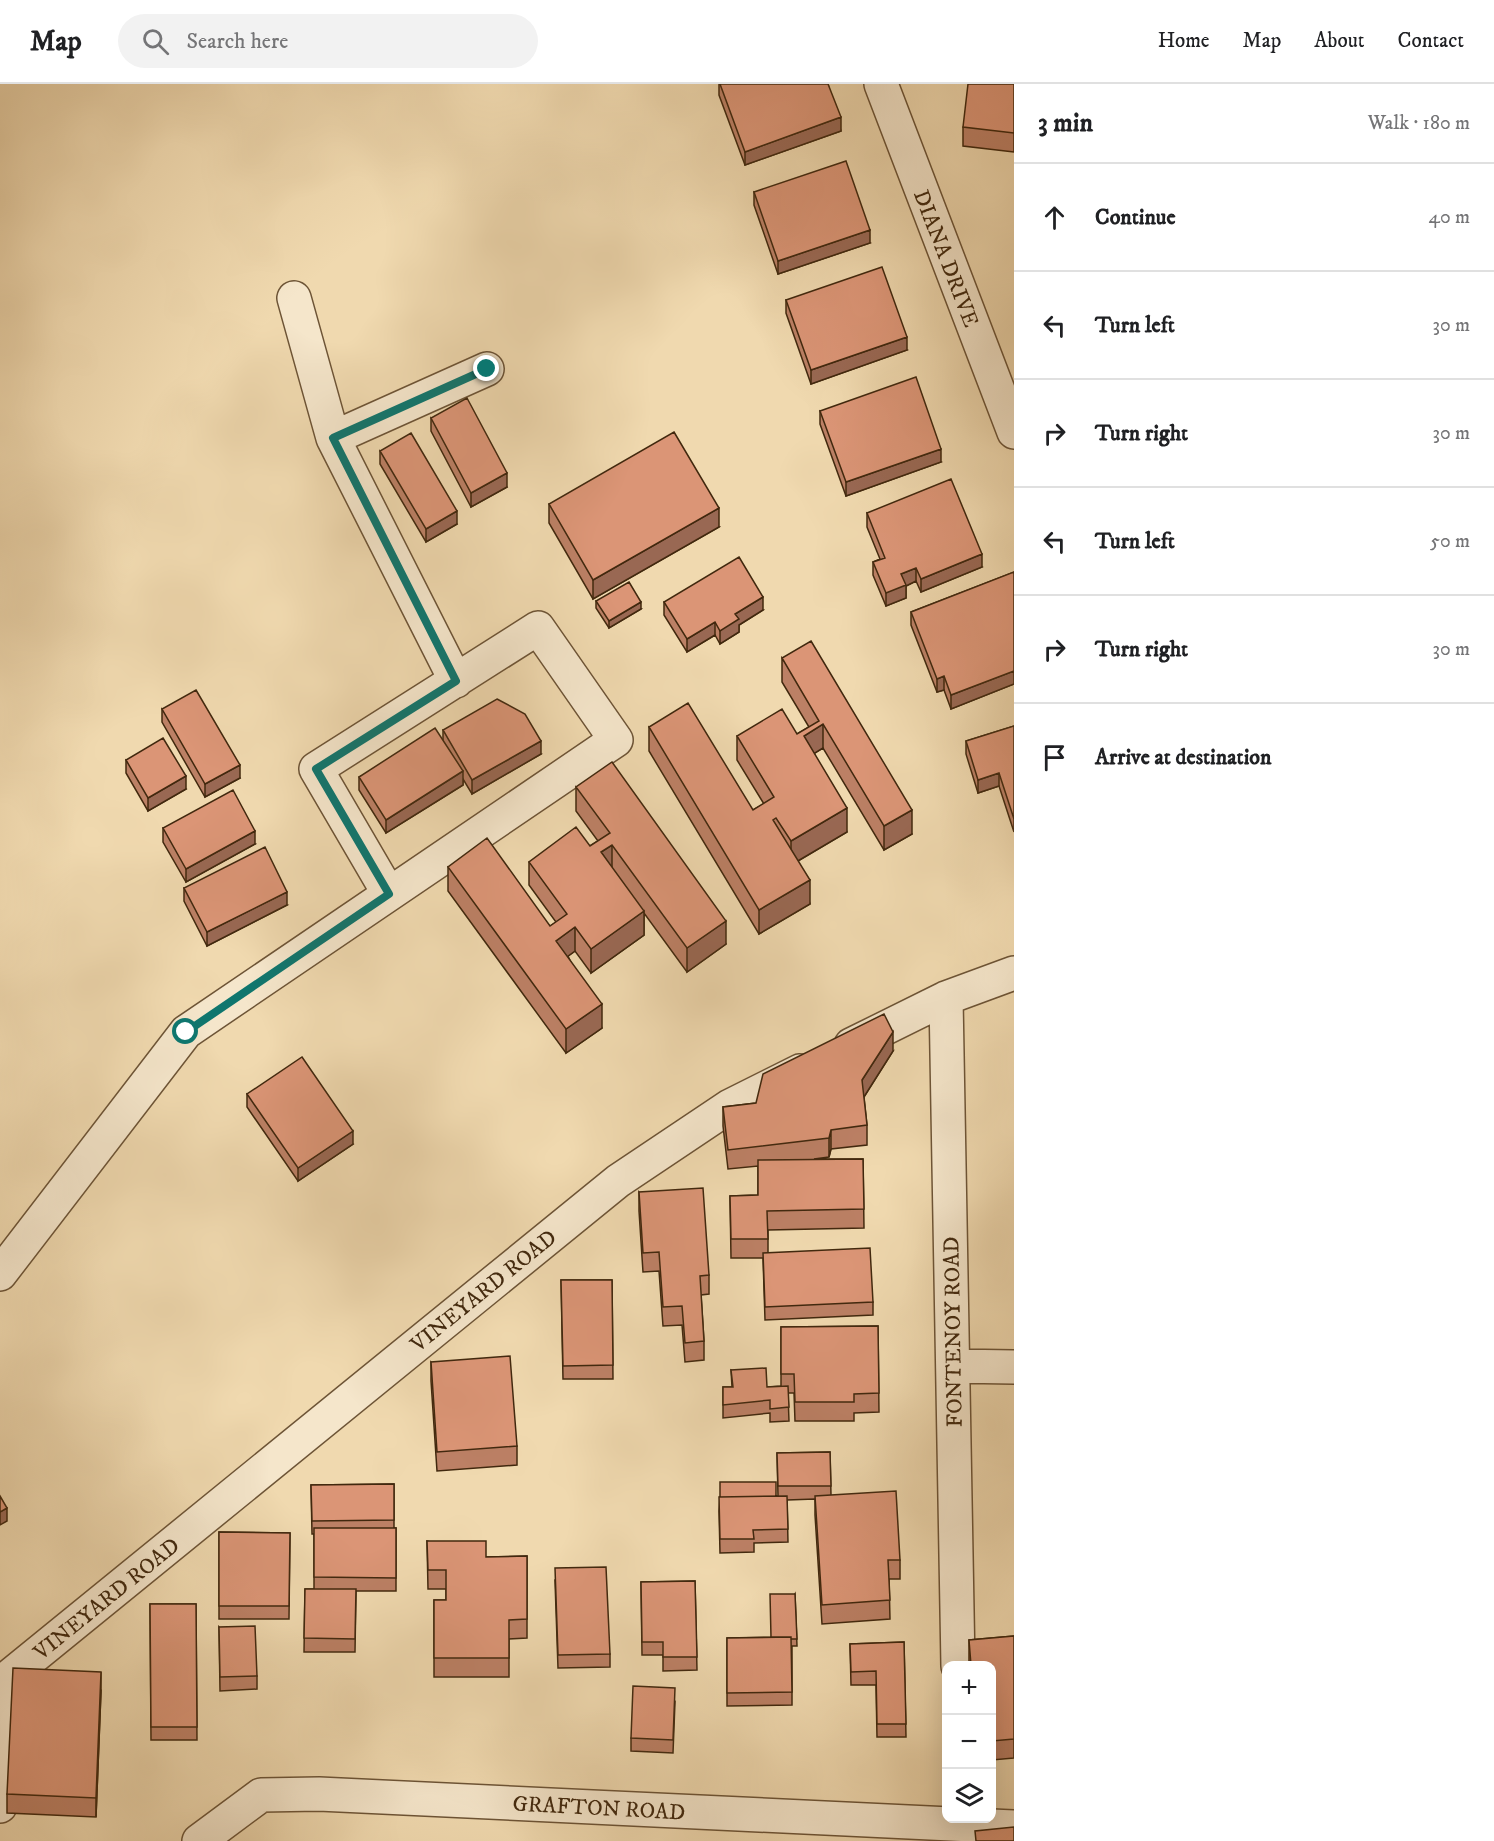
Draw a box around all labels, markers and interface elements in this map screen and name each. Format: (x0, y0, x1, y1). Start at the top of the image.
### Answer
search box (118, 14, 538, 68)
text: Map (30, 24, 82, 59)
icon: search (139, 25, 172, 58)
text: Search here (187, 28, 288, 55)
text: Home (1158, 28, 1210, 54)
text: Map (1243, 28, 1281, 54)
text: About (1314, 28, 1365, 54)
text: Contact (1398, 28, 1464, 54)
text: 3 min (1038, 107, 1093, 140)
text: Walk · 180 m (1368, 111, 1470, 136)
street label: DIANA DRIVE (907, 186, 984, 331)
icon: ahead (1038, 201, 1071, 234)
text: Continue (1095, 204, 1176, 231)
text: 40 m (1428, 205, 1470, 230)
icon: left (1038, 309, 1071, 342)
text: Turn left (1095, 312, 1175, 339)
text: 30 m (1432, 313, 1470, 338)
route end (473, 355, 499, 381)
icon: right (1038, 417, 1071, 450)
text: Turn right (1095, 420, 1188, 447)
text: 30 m (1432, 421, 1470, 446)
icon: left (1038, 525, 1071, 558)
text: Turn left (1095, 528, 1175, 555)
text: 50 m (1430, 529, 1470, 554)
icon: right (1038, 633, 1071, 666)
text: Turn right (1095, 636, 1188, 663)
text: 30 m (1432, 637, 1470, 662)
icon: arrive (1038, 741, 1071, 774)
text: Arrive at destination (1095, 744, 1272, 771)
route start (172, 1018, 198, 1044)
street label: VINEYARD ROAD (405, 1224, 562, 1359)
street label: FONTENOY ROAD (938, 1236, 969, 1428)
street label: VINEYARD ROAD (28, 1532, 185, 1667)
map controls (942, 1661, 996, 1823)
button: + (942, 1661, 996, 1715)
button: − (942, 1715, 996, 1769)
button: layers (942, 1769, 996, 1823)
street label: GRAFTON ROAD (512, 1790, 686, 1827)

